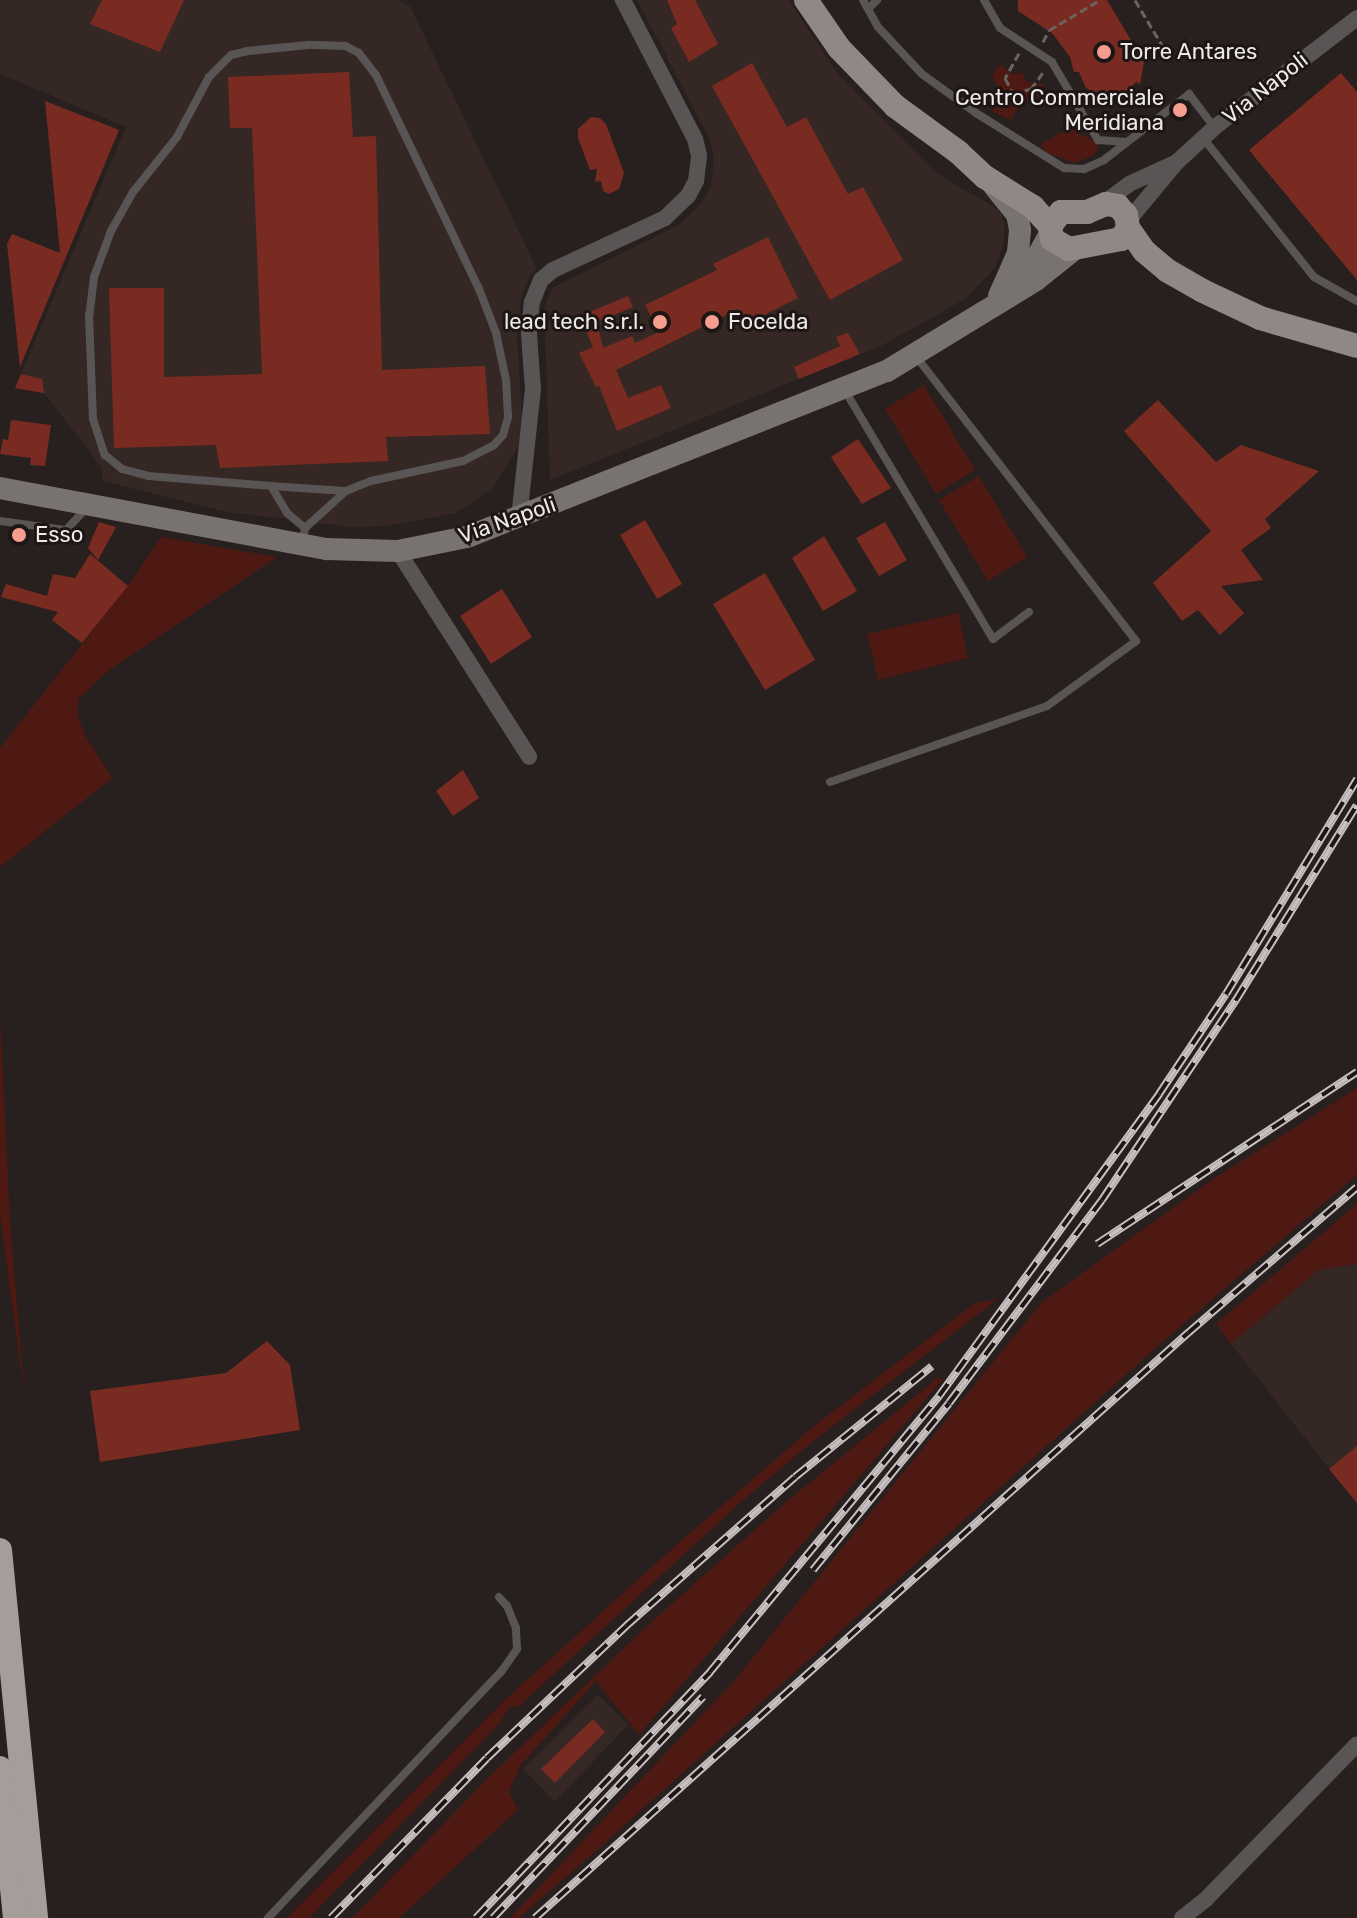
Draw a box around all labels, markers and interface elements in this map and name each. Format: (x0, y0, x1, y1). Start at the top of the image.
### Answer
place label: Torre Antares (1120, 39, 1258, 65)
marker: Torre Antares (1095, 43, 1113, 61)
street label: Via Napoli (1217, 46, 1313, 130)
place label: Centro Commerciale Meridiana (955, 84, 1164, 136)
marker: Centro Commerciale Meridiana (1171, 101, 1189, 119)
place label: lead tech s.r.l. (503, 309, 644, 335)
place label: Focelda (728, 309, 808, 335)
marker: lead tech s.r.l. (651, 313, 669, 331)
marker: Focelda (703, 313, 721, 331)
street label: Via Napoli (455, 491, 559, 549)
place label: Esso (35, 522, 83, 548)
marker: Esso (10, 526, 28, 544)

